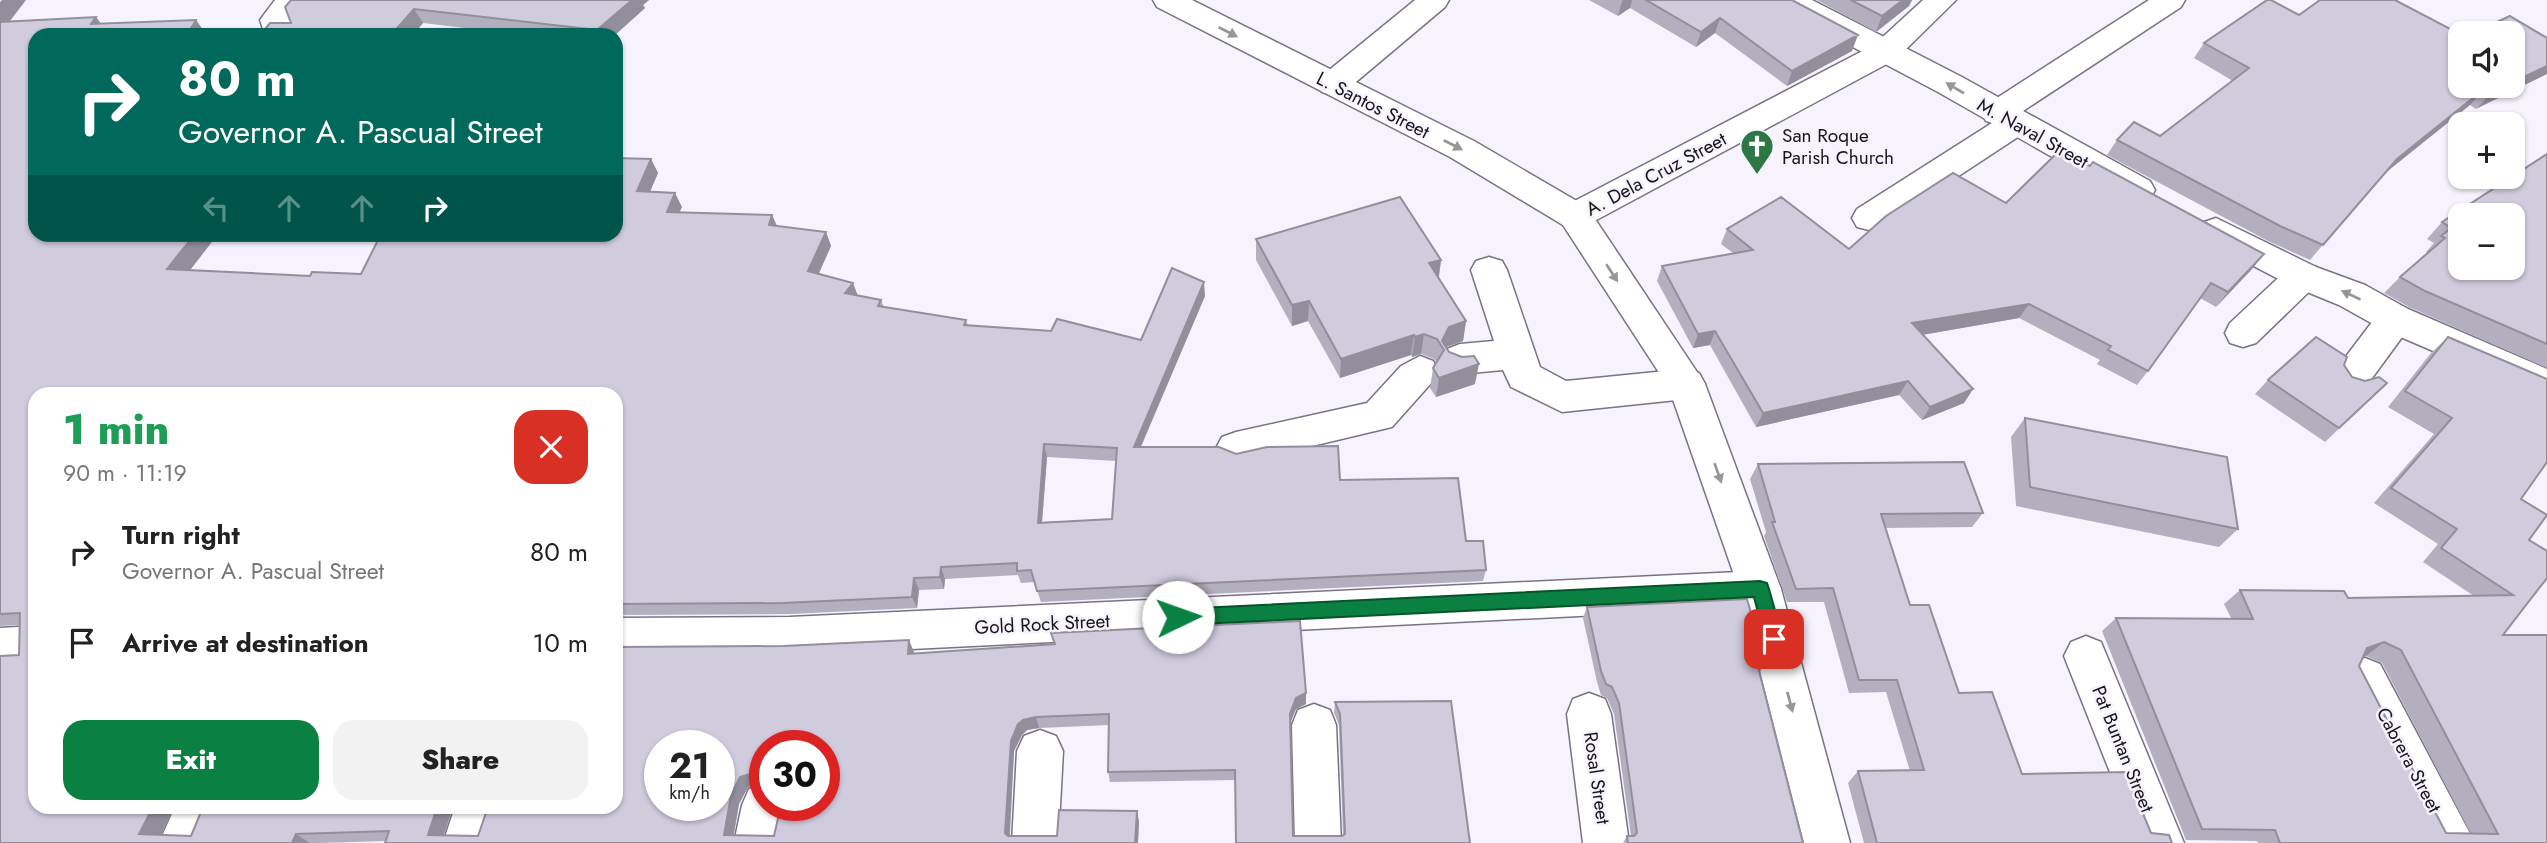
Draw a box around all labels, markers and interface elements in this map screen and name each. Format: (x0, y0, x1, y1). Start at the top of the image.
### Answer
map controls (2448, 21, 2525, 280)
button: sound (2448, 21, 2525, 98)
one-way arrow (1219, 25, 1239, 37)
text: 80 m (178, 44, 296, 114)
icon: right (63, 56, 154, 147)
street label: L. Santos Street (1312, 65, 1435, 145)
one-way arrow (1945, 82, 1964, 94)
street label: M. Naval Street (1972, 91, 2094, 175)
text: Governor A. Pascual Street (178, 109, 543, 155)
button: + (2448, 112, 2525, 189)
place label: San Roque Parish Church (1782, 122, 1894, 171)
street label: A. Dela Cruz Street (1581, 125, 1731, 222)
church icon: San Roque Parish Church (1738, 127, 1776, 176)
one-way arrow (1444, 139, 1463, 151)
icon: left (197, 189, 235, 227)
icon: ahead (270, 189, 308, 227)
icon: ahead (343, 189, 381, 227)
icon: right (416, 189, 454, 227)
button: − (2448, 203, 2525, 280)
one-way arrow (1606, 263, 1619, 283)
one-way arrow (2341, 290, 2361, 301)
text: 1 min (63, 399, 169, 460)
button: close (514, 410, 588, 484)
text: 90 m · 11:19 (63, 456, 187, 490)
one-way arrow (1713, 462, 1724, 483)
text: Turn right (122, 516, 240, 554)
icon: right (63, 533, 101, 571)
text: 80 m (530, 533, 588, 571)
text: Governor A. Pascual Street (122, 554, 384, 588)
position arrow (1141, 580, 1215, 654)
street label: Gold Rock Street (974, 607, 1111, 641)
pin (1744, 609, 1804, 669)
icon: arrive (1755, 620, 1793, 658)
icon: arrive (63, 624, 101, 662)
text: Arrive at destination (122, 624, 369, 662)
text: 10 m (533, 624, 588, 662)
street label: Pat Buntan Street (2085, 682, 2161, 817)
one-way arrow (1785, 691, 1796, 713)
street label: Cabrera Street (2370, 703, 2448, 818)
button: Exit (63, 720, 319, 800)
button: Share (333, 720, 588, 800)
speed limit sign: 30 (749, 730, 840, 821)
street label: Rosal Street (1577, 730, 1617, 826)
text: 21 (669, 741, 710, 791)
text: km/h (669, 780, 710, 806)

